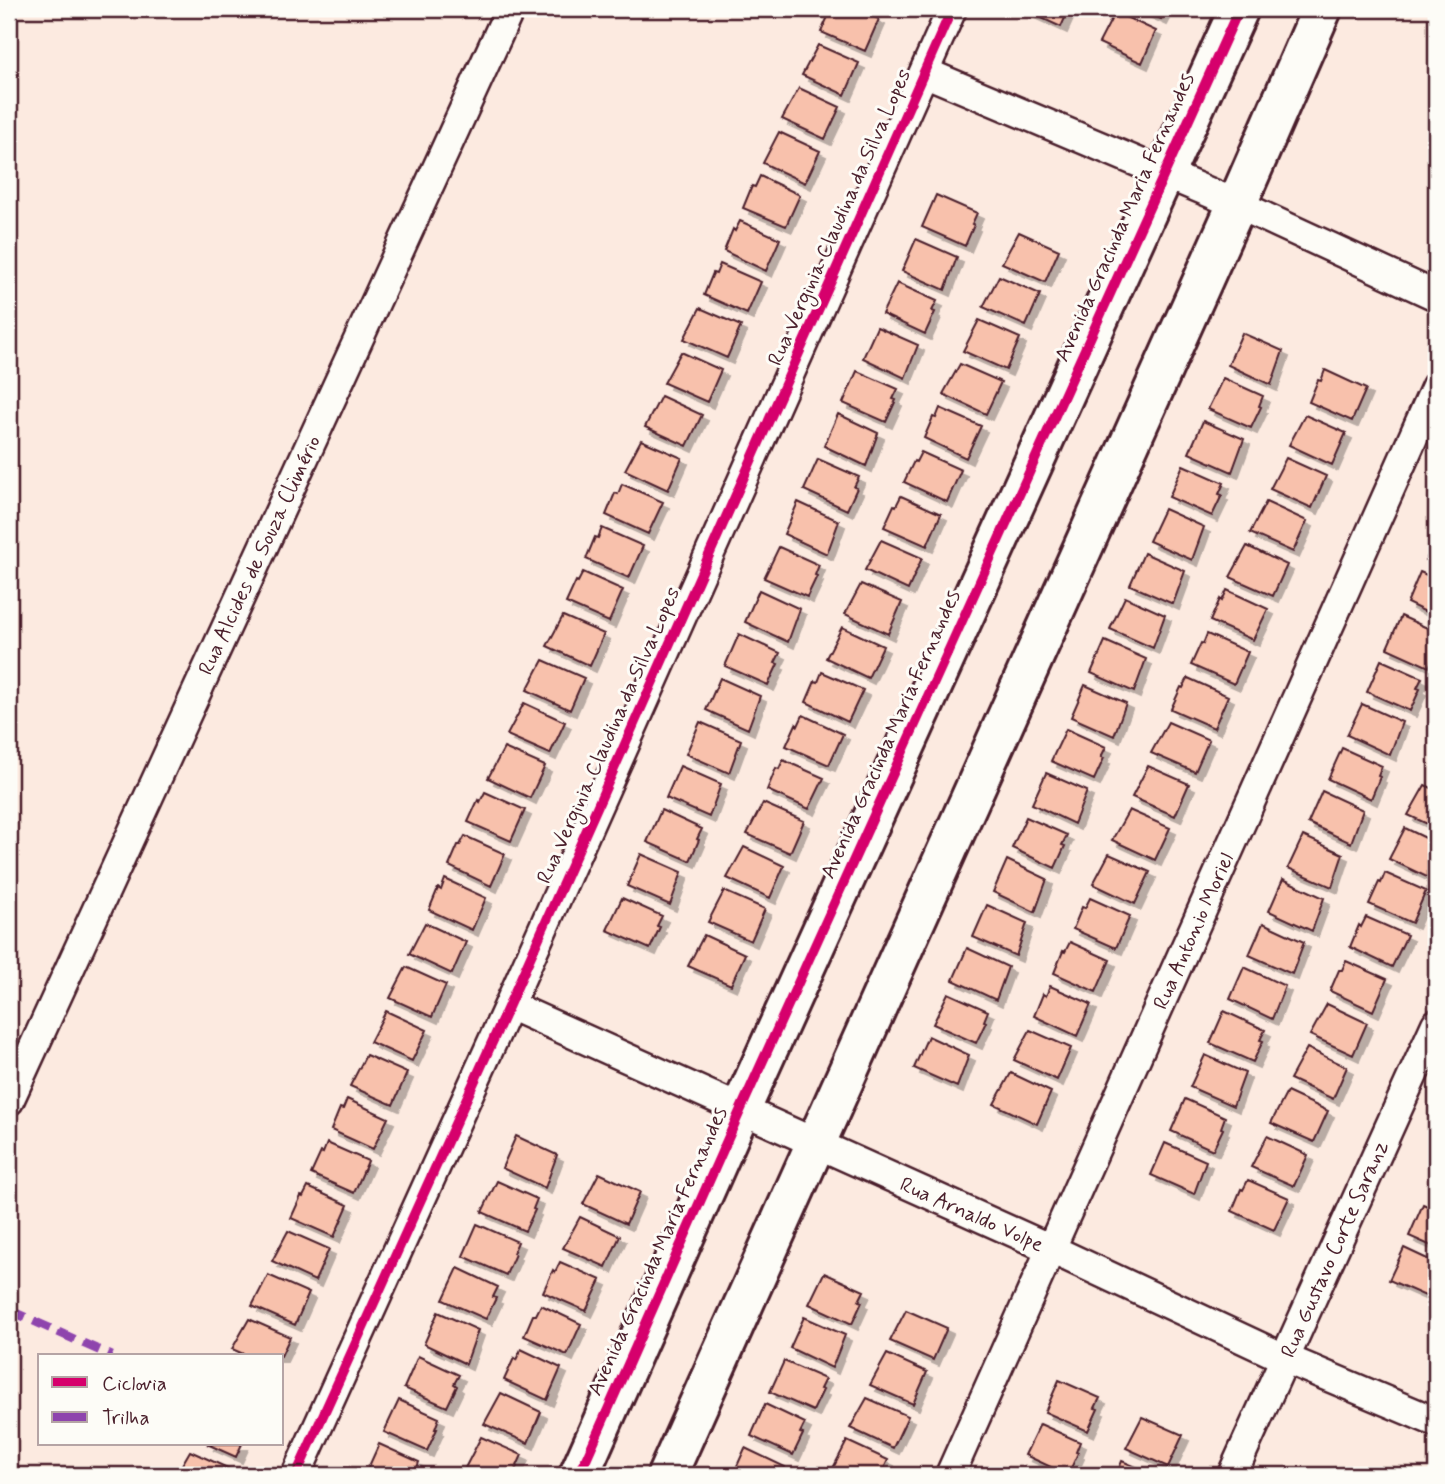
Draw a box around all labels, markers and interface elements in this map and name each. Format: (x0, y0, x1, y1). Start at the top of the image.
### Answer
street label: Rua Verginia Claudina da Silva Lopes (762, 64, 919, 371)
street label: Avenida Gracinda Maria Fernandes (1048, 68, 1201, 366)
street label: Rua Alcides de Souza Climério (192, 431, 328, 680)
street label: Rua Verginia Claudina da Silva Lopes (531, 582, 688, 889)
street label: Avenida Gracinda Maria Fernandes (814, 585, 967, 883)
street label: Rua Antonio Moriel (1147, 849, 1241, 1014)
street label: Avenida Gracinda Maria Fernandes (581, 1102, 734, 1400)
street label: Rua Gustavo Corte Saranz (1274, 1137, 1395, 1362)
street label: Rua Arnaldo Volpe (895, 1171, 1048, 1259)
legend (38, 1354, 284, 1446)
text: Ciclovia (102, 1370, 167, 1398)
text: Trilha (102, 1404, 150, 1432)

